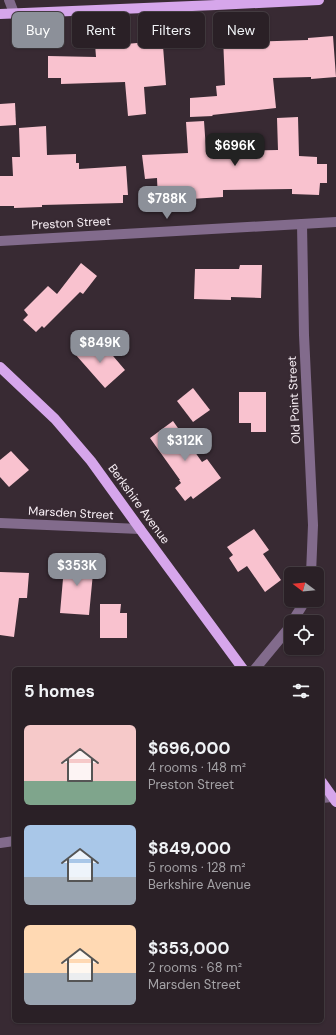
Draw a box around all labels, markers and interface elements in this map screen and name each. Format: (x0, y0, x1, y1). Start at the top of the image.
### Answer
chip: Buy (12, 12, 64, 48)
chip: Rent (72, 12, 130, 48)
chip: Filters (138, 12, 205, 48)
chip: New (213, 12, 269, 48)
pin: $696K (207, 133, 263, 167)
text: $696K (215, 137, 255, 154)
pin: $788K (139, 186, 195, 220)
text: $788K (147, 190, 187, 207)
street label: Preston Street (31, 213, 111, 233)
pin: $849K (72, 330, 128, 364)
text: $849K (79, 334, 121, 351)
street label: Old Point Street (284, 355, 304, 444)
pin: $312K (157, 428, 213, 462)
text: $312K (167, 432, 203, 449)
street label: Berkshire Avenue (105, 461, 173, 547)
street label: Marsden Street (28, 503, 114, 523)
pin: $353K (49, 553, 105, 587)
text: $353K (57, 557, 97, 574)
north arrow (284, 567, 324, 607)
map controls (284, 567, 324, 655)
button: locate (284, 615, 324, 655)
text: 5 homes (24, 680, 95, 702)
icon: filters (290, 680, 312, 702)
text: $696,000 (148, 737, 230, 759)
icon: home (56, 741, 104, 789)
text: 4 rooms · 148 m² (148, 759, 246, 776)
text: Preston Street (148, 776, 234, 793)
text: $849,000 (148, 837, 231, 859)
icon: home (56, 841, 104, 889)
text: 5 rooms · 128 m² (148, 859, 246, 876)
text: Berkshire Avenue (148, 876, 251, 893)
text: $353,000 (148, 937, 229, 959)
icon: home (56, 941, 104, 989)
text: 2 rooms · 68 m² (148, 959, 242, 976)
text: Marsden Street (148, 976, 241, 993)

